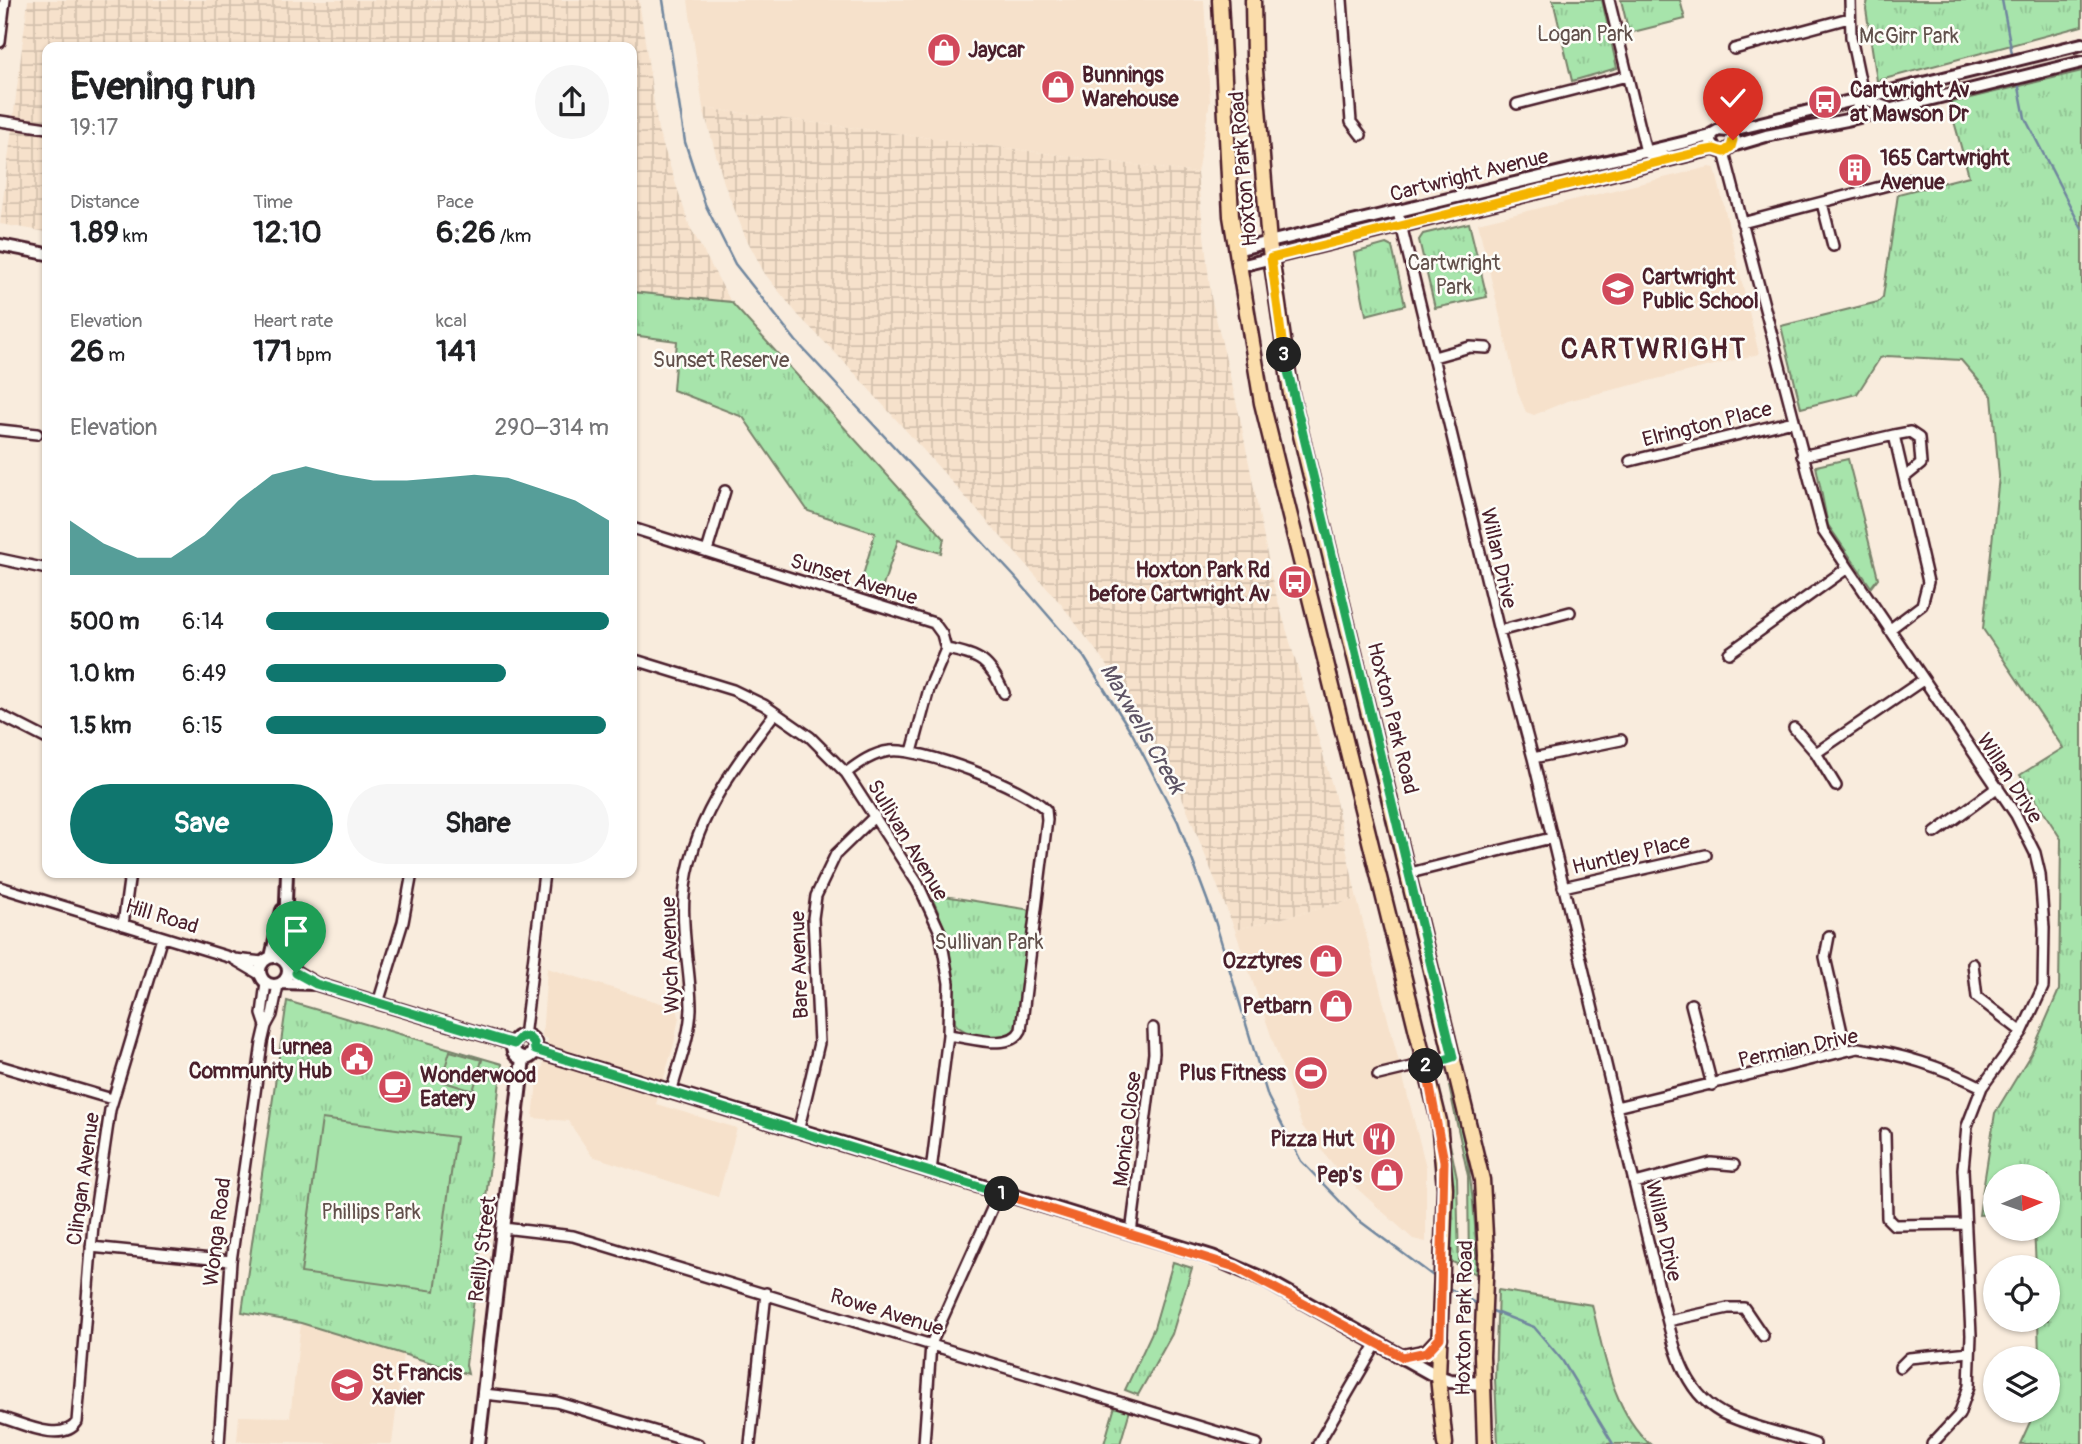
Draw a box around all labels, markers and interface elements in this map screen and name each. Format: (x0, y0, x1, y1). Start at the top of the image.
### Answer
park label: Logan Park (1537, 21, 1633, 48)
park label: McGirr Park (1859, 23, 1959, 50)
shop icon: Jaycar (925, 31, 963, 69)
place label: Jaycar (968, 37, 1025, 64)
place label: Bunnings Warehouse (1082, 62, 1179, 113)
text: Evening run (70, 63, 256, 111)
button: share (535, 65, 609, 139)
shop icon: Bunnings Warehouse (1039, 68, 1077, 106)
pin (1703, 68, 1763, 140)
place label: Cartwright Av at Mawson Dr (1850, 77, 1970, 128)
icon: check (1714, 79, 1752, 117)
bus stop icon: Cartwright Av at Mawson Dr (1806, 83, 1844, 121)
street label: Hoxton Park Road (1223, 90, 1264, 248)
text: 19:17 (70, 113, 118, 142)
street label: Cartwright Avenue (1387, 143, 1552, 208)
place label: 165 Cartwright Avenue (1880, 145, 2010, 196)
building icon: 165 Cartwright Avenue (1836, 151, 1874, 189)
text: Distance (70, 190, 139, 214)
text: Time (253, 190, 293, 214)
text: Pace (436, 190, 474, 214)
text: 1.89 (70, 214, 119, 251)
text: 12:10 (253, 214, 322, 251)
text: 6:26 (436, 214, 496, 251)
text: km (119, 224, 148, 248)
text: /km (496, 224, 531, 248)
park label: Cartwright Park (1407, 250, 1501, 301)
place label: Cartwright Public School (1642, 264, 1759, 315)
school or university icon: Cartwright Public School (1599, 270, 1637, 308)
text: Elevation (70, 309, 142, 333)
text: Heart rate (253, 309, 333, 333)
text: kcal (436, 309, 467, 333)
district label: CARTWRIGHT (1561, 332, 1747, 367)
text: 26 (70, 333, 104, 370)
text: 171 (253, 333, 292, 370)
text: 141 (436, 333, 477, 370)
pin: 3 (1266, 338, 1302, 372)
text: 3 (1278, 342, 1289, 366)
text: m (104, 343, 125, 367)
text: bpm (292, 343, 332, 367)
park label: Sunset Reserve (653, 347, 790, 374)
street label: Elrington Place (1639, 395, 1775, 454)
text: Elevation (70, 413, 158, 442)
text: 290–314 m (494, 413, 609, 442)
street label: Willan Drive (1474, 505, 1523, 612)
street label: Sunset Avenue (787, 547, 921, 612)
place label: Hoxton Park Rd before Cartwright Av (1089, 557, 1271, 608)
bus stop icon: Hoxton Park Rd before Cartwright Av (1276, 563, 1314, 601)
text: 500 m (70, 607, 139, 636)
text: 6:14 (182, 607, 224, 636)
street label: Hoxton Park Road (1361, 639, 1424, 797)
water label: Maxwells Creek (1093, 658, 1193, 801)
text: 1.0 km (70, 659, 135, 688)
text: 6:49 (182, 659, 227, 688)
text: 1.5 km (70, 711, 132, 740)
text: 6:15 (182, 711, 223, 740)
street label: Willan Drive (1970, 728, 2049, 829)
street label: Sullivan Avenue (861, 775, 955, 906)
button: Save (70, 784, 333, 864)
button: Share (347, 784, 609, 864)
street label: Huntley Place (1569, 828, 1693, 881)
street label: Hill Road (122, 893, 202, 940)
street label: Wych Avenue (655, 896, 686, 1014)
pin (266, 901, 326, 973)
street label: Bare Avenue (784, 910, 815, 1020)
icon: arrive (277, 912, 315, 950)
park label: Sullivan Park (935, 929, 1044, 956)
shop icon: Ozztyres (1307, 942, 1345, 980)
place label: Ozztyres (1223, 948, 1303, 975)
shop icon: Petbarn (1317, 987, 1355, 1025)
place label: Petbarn (1242, 993, 1312, 1020)
street label: Permian Drive (1736, 1022, 1861, 1074)
place label: Lurnea Community Hub (189, 1034, 332, 1085)
public building icon: Lurnea Community Hub (338, 1040, 376, 1078)
pin: 2 (1408, 1048, 1444, 1084)
text: 2 (1420, 1053, 1431, 1077)
sports icon: Plus Fitness (1292, 1054, 1330, 1092)
place label: Plus Fitness (1179, 1060, 1287, 1087)
place label: Wonderwood Eatery (420, 1062, 536, 1113)
cafe icon: Wonderwood Eatery (376, 1068, 414, 1106)
street label: Monica Close (1107, 1069, 1148, 1188)
street label: Clingan Avenue (61, 1110, 106, 1247)
restaurant icon: Pizza Hut (1360, 1120, 1398, 1158)
place label: Pizza Hut (1270, 1126, 1355, 1153)
shop icon: Pep's (1368, 1156, 1406, 1194)
place label: Pep's (1317, 1162, 1363, 1189)
north arrow (1983, 1164, 2060, 1241)
map controls (1983, 1164, 2060, 1423)
street label: Wonga Road (197, 1176, 238, 1288)
pin: 1 (984, 1176, 1020, 1212)
street label: Willan Drive (1639, 1178, 1688, 1285)
text: 1 (998, 1181, 1005, 1205)
street label: Reilly Street (463, 1194, 502, 1304)
park label: Phillips Park (321, 1199, 421, 1226)
street label: Hoxton Park Road (1450, 1240, 1479, 1396)
button: locate (1983, 1255, 2060, 1332)
street label: Rowe Avenue (827, 1282, 947, 1343)
button: layers (1983, 1346, 2060, 1423)
place label: St Francis Xavier (372, 1360, 463, 1411)
school or university icon: St Francis Xavier (328, 1366, 366, 1404)

